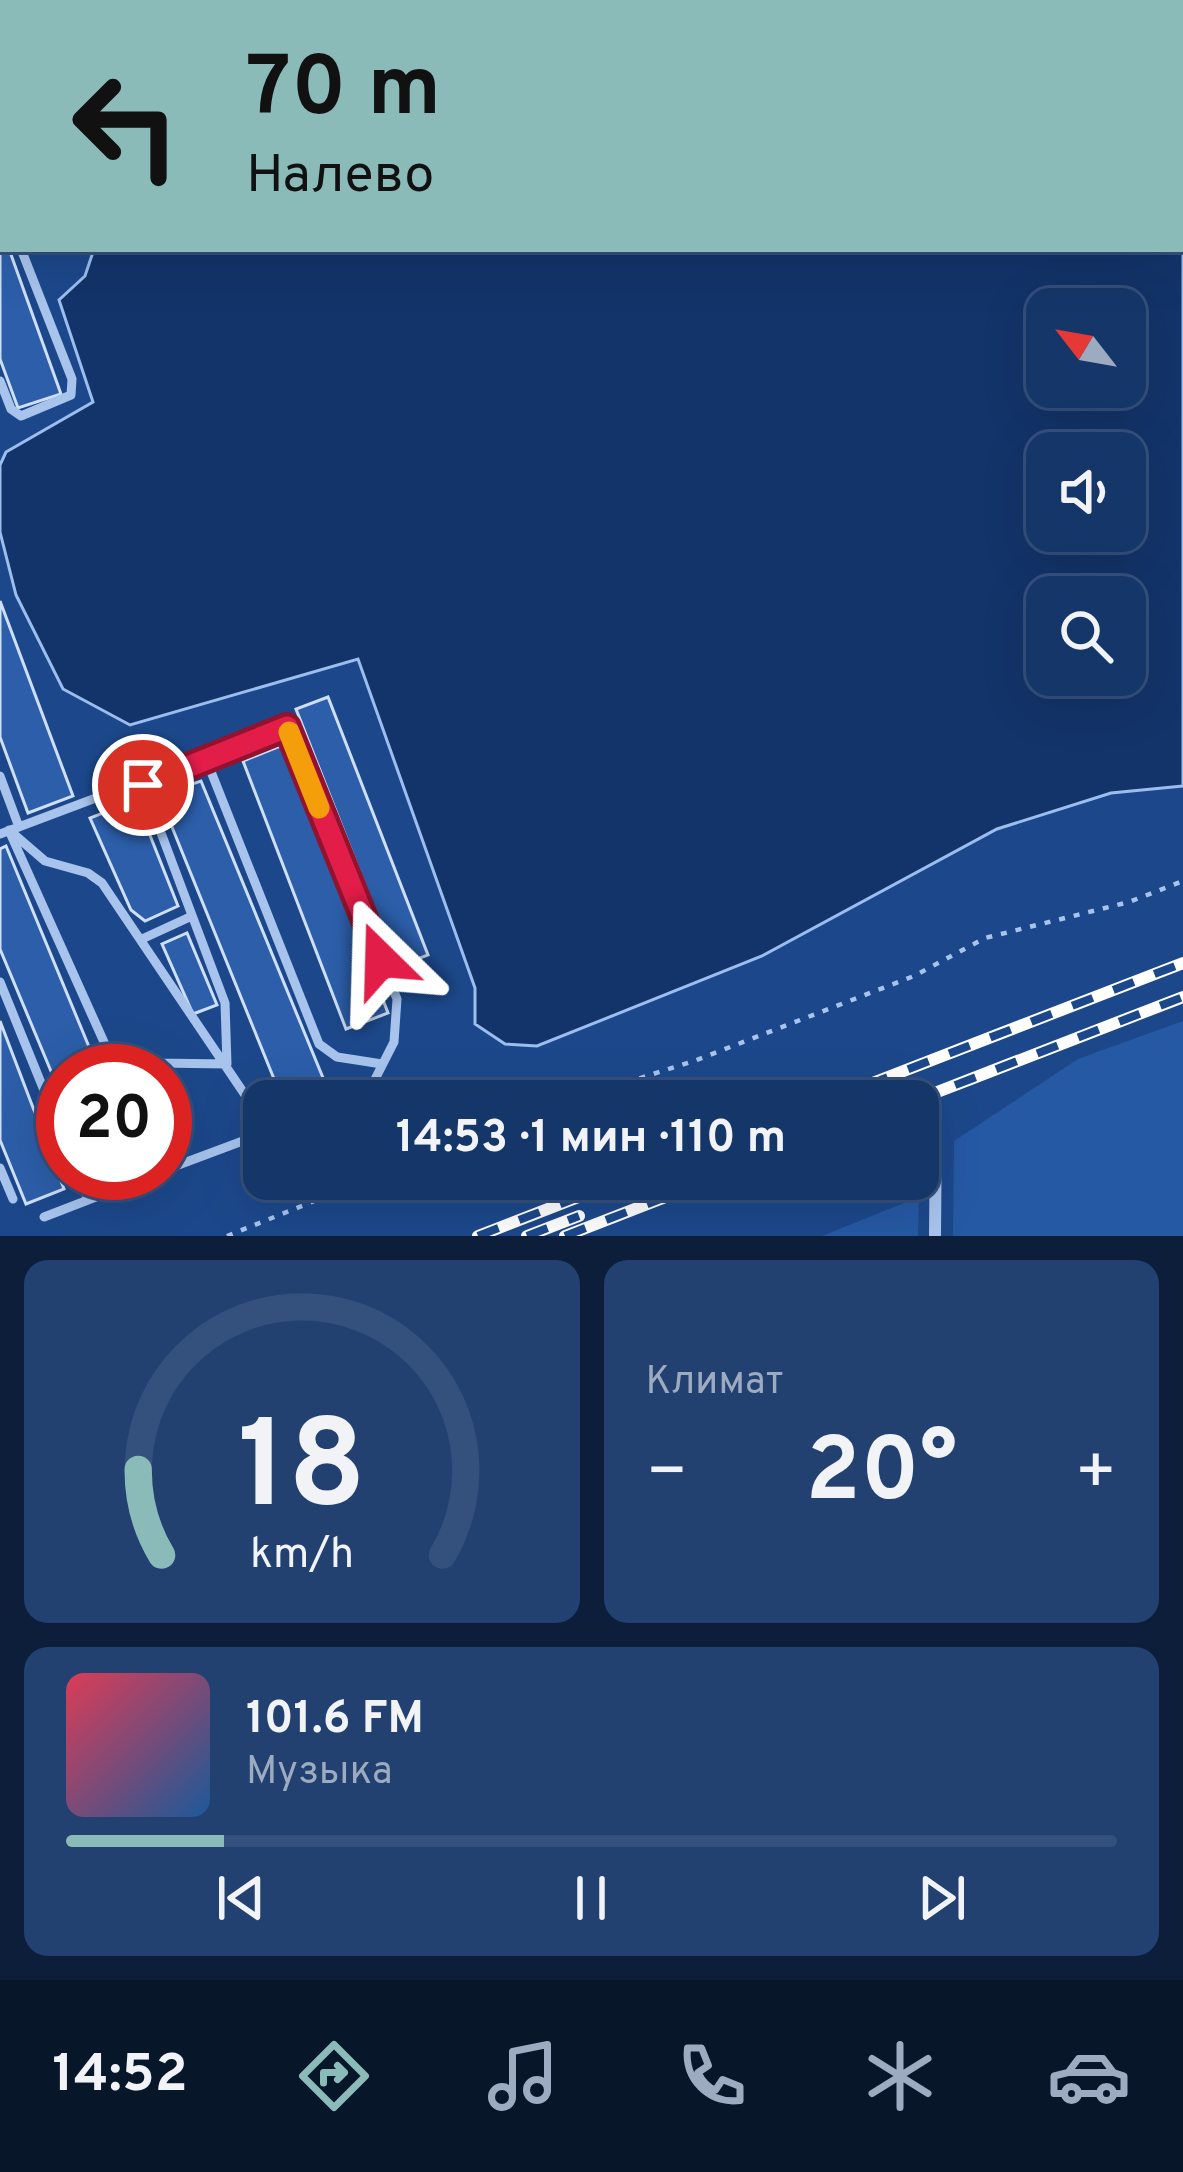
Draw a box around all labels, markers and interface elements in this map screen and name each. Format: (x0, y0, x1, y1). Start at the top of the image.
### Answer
text: 70 m (246, 39, 441, 145)
icon: left (48, 48, 204, 204)
text: Налево (246, 143, 434, 212)
north arrow (1026, 288, 1146, 408)
map controls (1026, 288, 1146, 696)
button: sound (1026, 432, 1146, 552)
button: search (1026, 576, 1146, 696)
pin (92, 734, 194, 836)
icon: arrive (110, 752, 176, 818)
position arrow (318, 897, 444, 1023)
speed limit sign: 20 (36, 1044, 192, 1200)
text: 14:53 · 1 мин · 110 m (396, 1111, 786, 1168)
text: Климат (646, 1359, 783, 1408)
text: 18 (238, 1394, 366, 1552)
text: 20° (805, 1419, 957, 1532)
text: − (646, 1434, 688, 1517)
text: + (1074, 1434, 1117, 1517)
text: km/h (250, 1528, 354, 1582)
text: 101.6 FM (246, 1692, 424, 1749)
text: Музыка (246, 1749, 393, 1798)
icon: previous (208, 1865, 274, 1931)
icon: pause (558, 1865, 624, 1931)
icon: next (909, 1865, 975, 1931)
icon: directions (292, 2034, 376, 2118)
icon: music (481, 2034, 565, 2118)
icon: phone (670, 2034, 754, 2118)
icon: climate (858, 2034, 942, 2118)
icon: car (1047, 2034, 1131, 2118)
text: 14:52 (52, 2042, 188, 2111)

